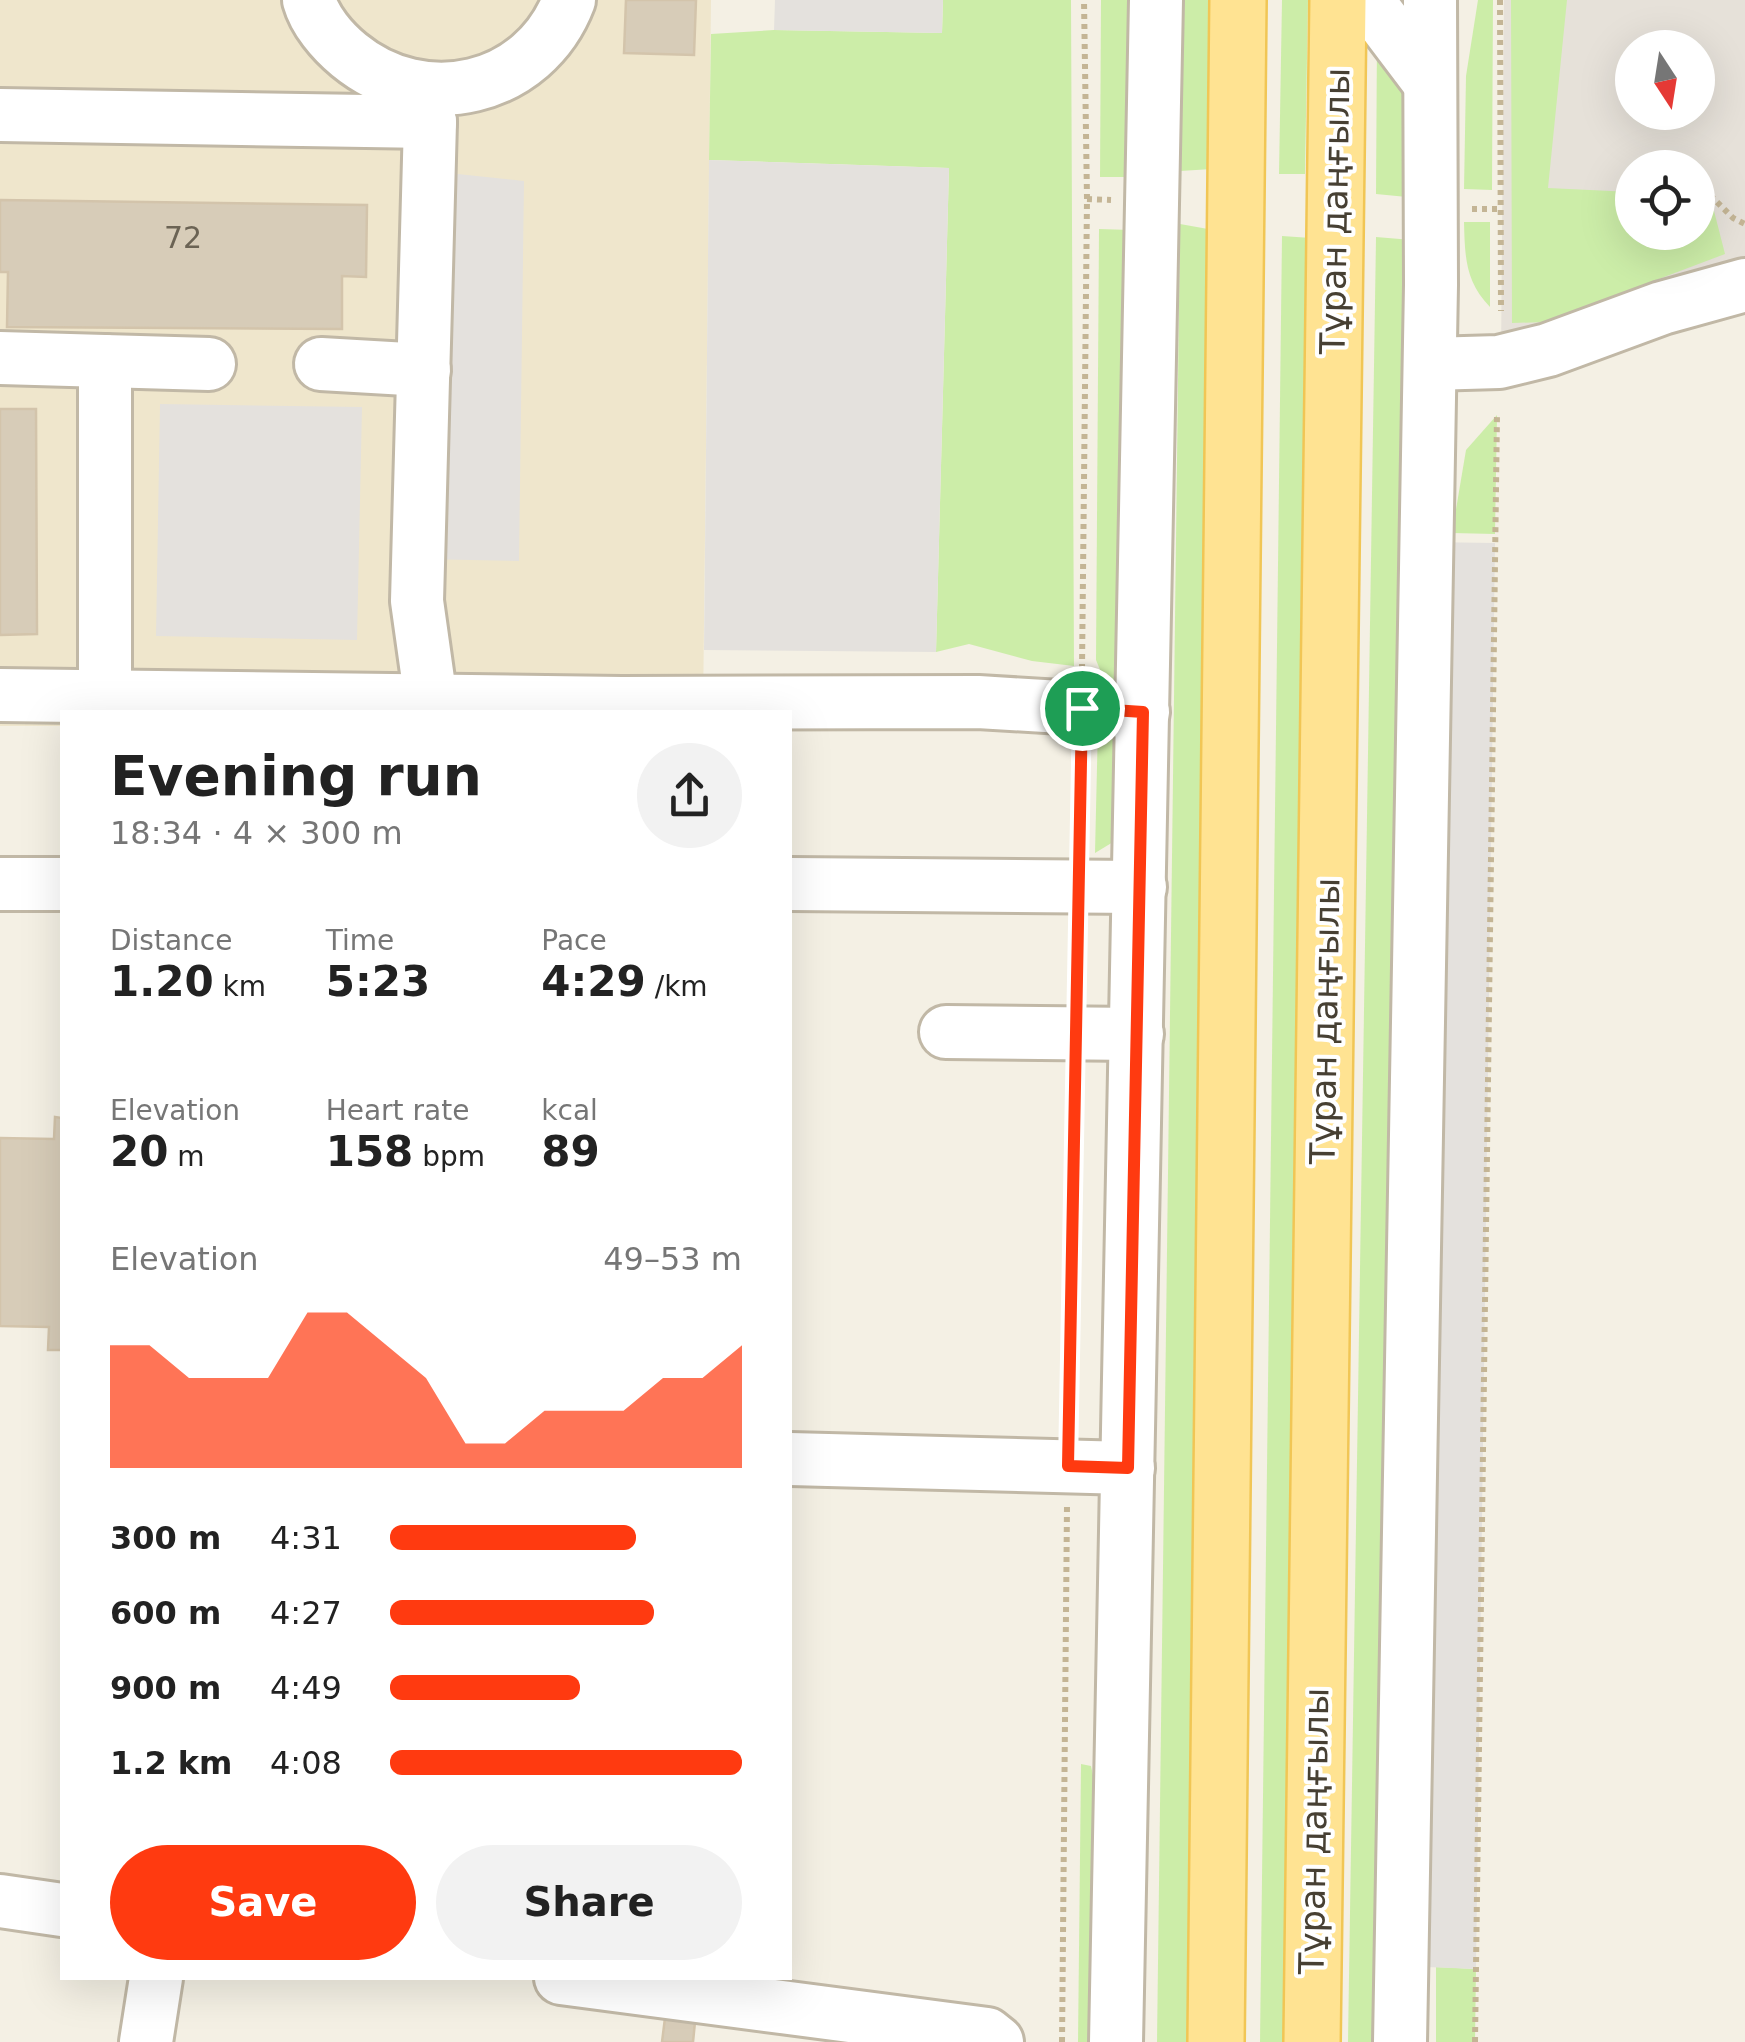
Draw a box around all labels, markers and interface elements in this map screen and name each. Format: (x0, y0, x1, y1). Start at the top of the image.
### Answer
north arrow (1615, 30, 1715, 130)
map controls (1615, 30, 1715, 250)
street label: Тұран даңғылы (1312, 67, 1358, 356)
button: locate (1615, 150, 1715, 250)
house number: 72 (164, 220, 202, 255)
pin (1040, 666, 1125, 751)
icon: arrive (1055, 681, 1110, 736)
button: share (637, 743, 742, 848)
text: Evening run (110, 744, 482, 808)
text: 18:34 · 4 × 300 m (110, 814, 403, 852)
street label: Тұран даңғылы (1302, 877, 1348, 1166)
text: Distance (110, 924, 232, 957)
text: Time (326, 924, 394, 957)
text: Pace (541, 924, 607, 957)
text: 1.20 (110, 957, 214, 1006)
text: 5:23 (326, 957, 430, 1006)
text: 4:29 (541, 957, 646, 1006)
text: km (214, 970, 266, 1003)
text: /km (646, 970, 708, 1003)
text: Elevation (110, 1094, 240, 1127)
text: Heart rate (326, 1094, 469, 1127)
text: kcal (541, 1094, 598, 1127)
text: 20 (110, 1127, 168, 1176)
text: 158 (326, 1127, 413, 1176)
text: 89 (541, 1127, 600, 1176)
text: m (168, 1140, 205, 1173)
text: bpm (413, 1140, 485, 1173)
text: Elevation (110, 1240, 259, 1278)
text: 49–53 m (603, 1240, 742, 1278)
text: 300 m (110, 1519, 221, 1557)
text: 4:31 (270, 1519, 342, 1557)
text: 600 m (110, 1594, 221, 1632)
text: 4:27 (270, 1594, 342, 1632)
text: 900 m (110, 1669, 221, 1707)
text: 4:49 (270, 1669, 342, 1707)
street label: Тұран даңғылы (1291, 1687, 1337, 1976)
text: 1.2 km (110, 1744, 232, 1782)
text: 4:08 (270, 1744, 342, 1782)
button: Save (110, 1845, 416, 1960)
button: Share (436, 1845, 742, 1960)

